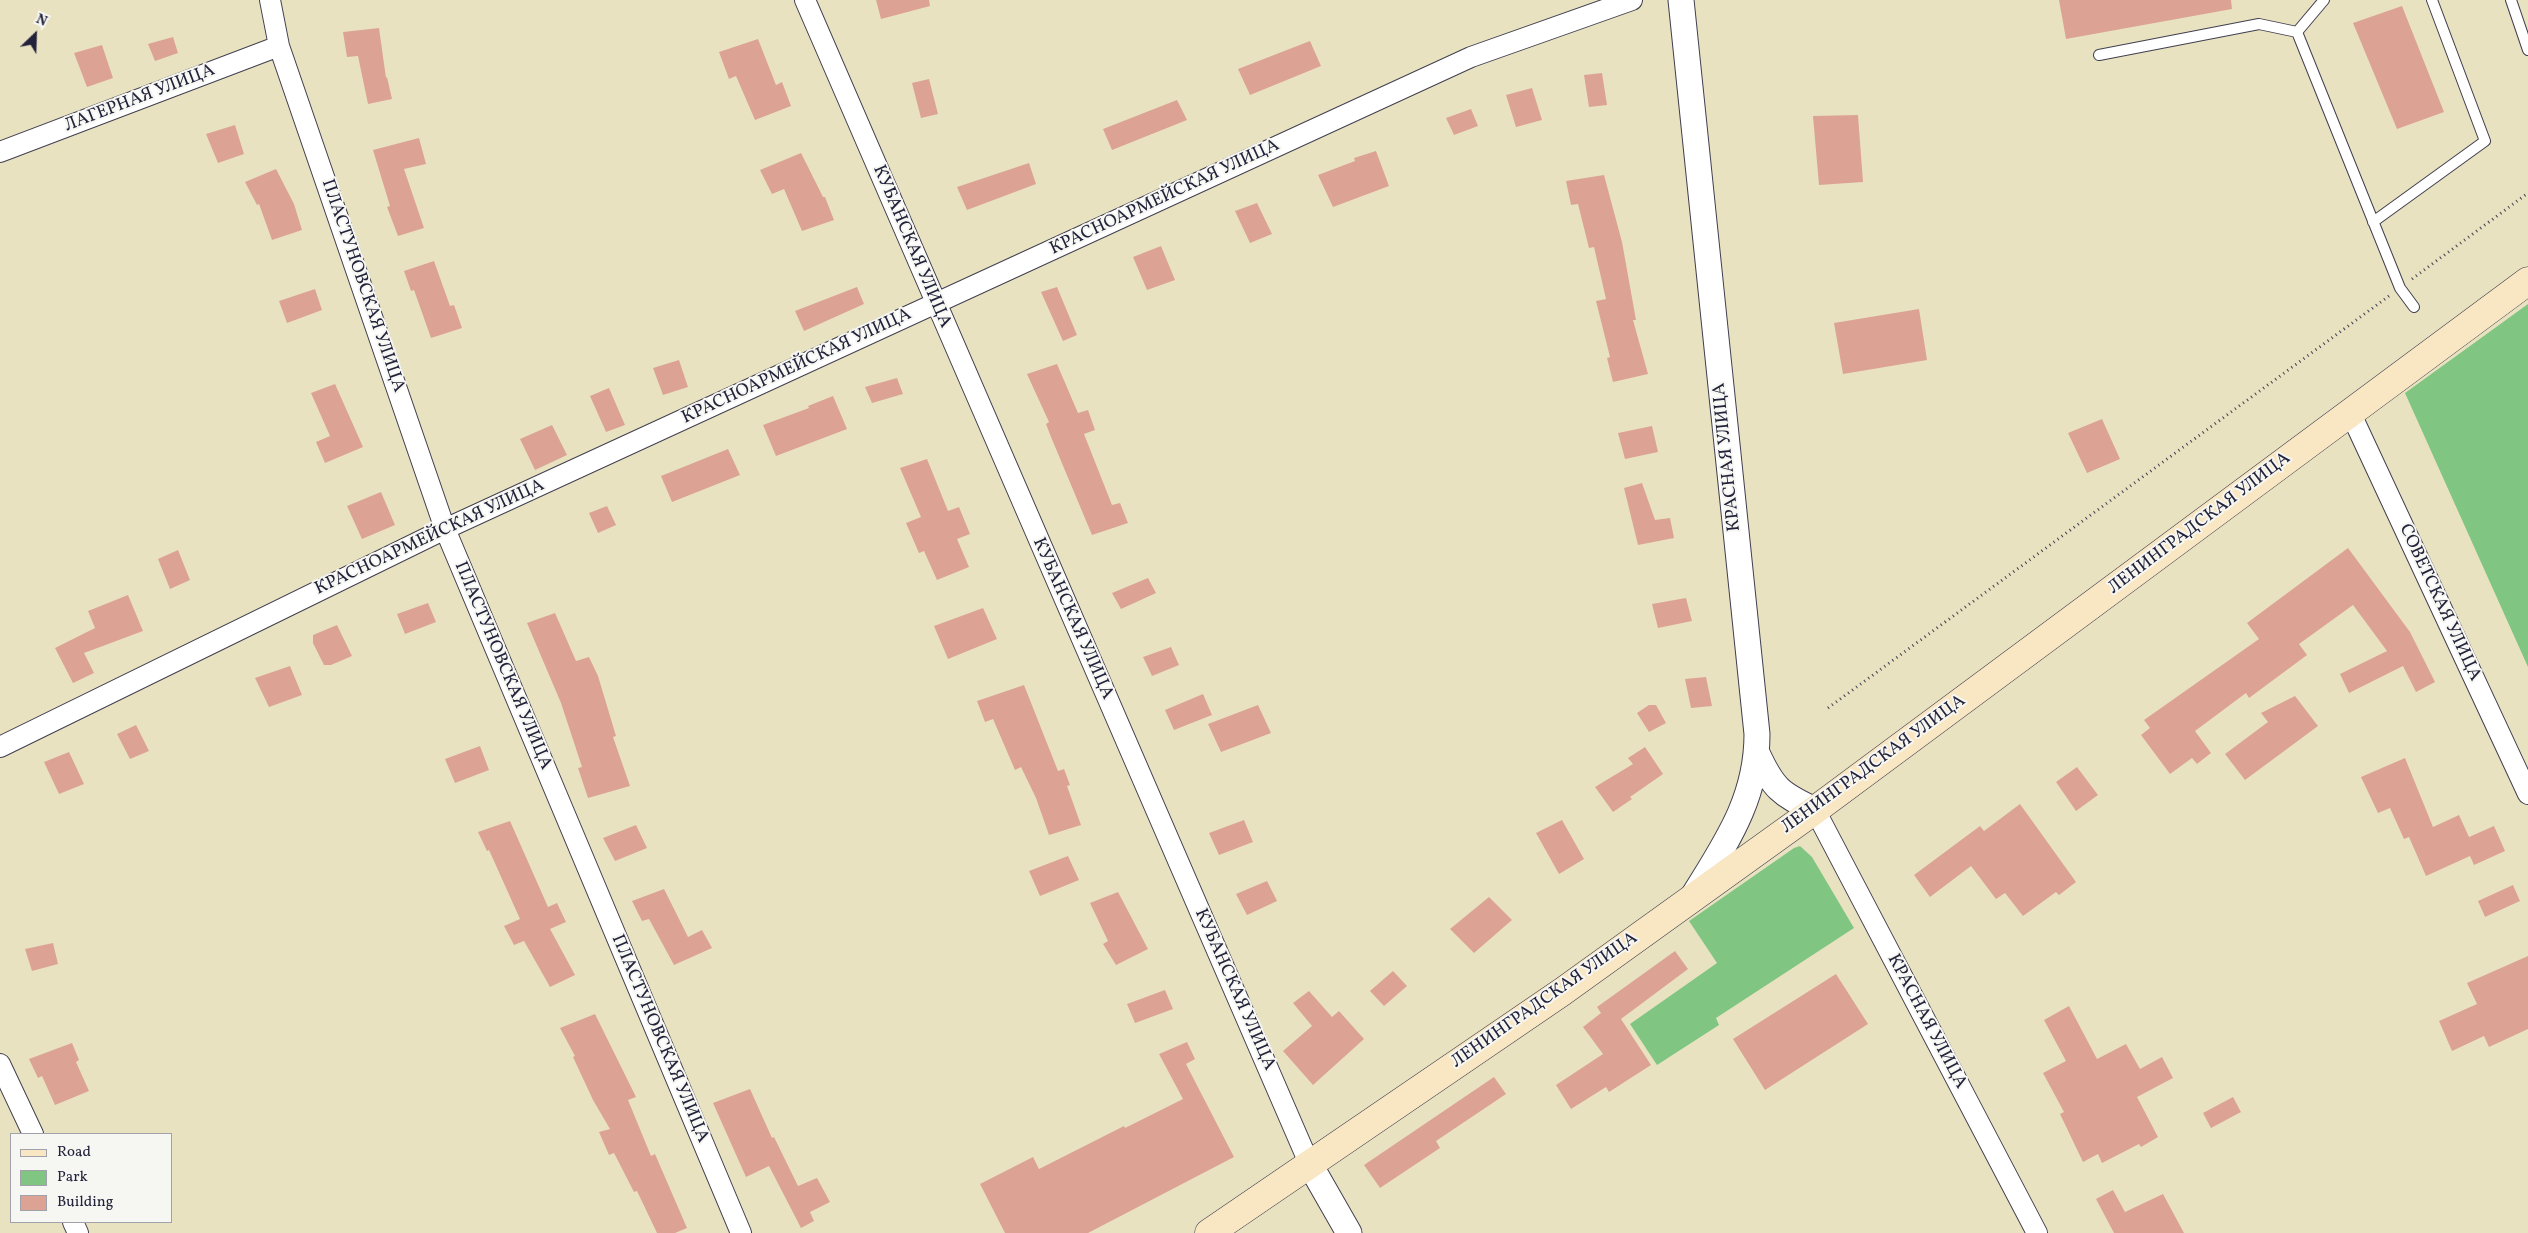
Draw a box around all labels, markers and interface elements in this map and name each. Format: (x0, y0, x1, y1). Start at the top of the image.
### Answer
north arrow (10, 10, 60, 60)
text: N (33, 10, 50, 32)
street label: ЛАГЕРНАЯ УЛИЦА (62, 60, 218, 138)
street label: КРАСНОАРМЕЙСКАЯ УЛИЦА (1047, 135, 1283, 261)
street label: КУБАНСКАЯ УЛИЦА (867, 162, 955, 332)
street label: ПЛАСТУНОВСКАЯ УЛИЦА (315, 177, 409, 395)
street label: КРАСНОАРМЕЙСКАЯ УЛИЦА (679, 304, 915, 430)
street label: КРАСНАЯ УЛИЦА (1709, 382, 1747, 532)
street label: ЛЕНИНГРАДСКАЯ УЛИЦА (2105, 448, 2295, 600)
street label: КРАСНОАРМЕЙСКАЯ УЛИЦА (312, 475, 548, 601)
street label: СОВЕТСКАЯ УЛИЦА (2393, 521, 2485, 685)
street label: КУБАНСКАЯ УЛИЦА (1027, 535, 1117, 703)
street label: ПЛАСТУНОВСКАЯ УЛИЦА (448, 559, 556, 773)
street label: ЛЕНИНГРАДСКАЯ УЛИЦА (1778, 691, 1970, 839)
street label: КУБАНСКАЯ УЛИЦА (1189, 906, 1279, 1074)
street label: ЛЕНИНГРАДСКАЯ УЛИЦА (1448, 928, 1642, 1074)
street label: ПЛАСТУНОВСКАЯ УЛИЦА (605, 932, 713, 1146)
street label: КРАСНАЯ УЛИЦА (1881, 951, 1971, 1093)
legend (10, 1133, 172, 1223)
text: Road (57, 1142, 91, 1163)
text: Park (57, 1167, 88, 1188)
text: Building (57, 1192, 113, 1213)

